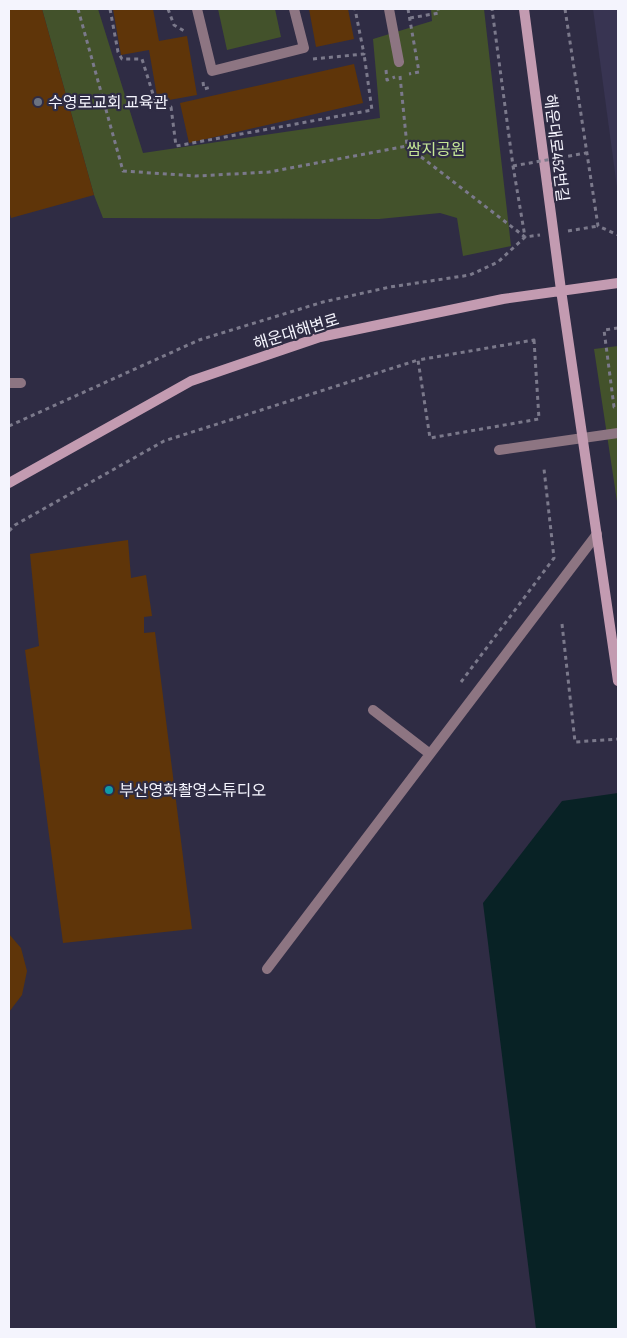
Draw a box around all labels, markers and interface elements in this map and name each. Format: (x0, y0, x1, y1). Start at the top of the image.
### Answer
street label: 해운대로452번길 (539, 93, 572, 203)
place label: 수영로교회 교육관 (48, 94, 169, 113)
marker: 수영로교회 교육관 (32, 96, 44, 108)
park label: 쌈지공원 (407, 141, 465, 160)
street label: 해운대해변로 (251, 310, 342, 354)
place label: 부산영화촬영스튜디오 (119, 782, 266, 801)
marker: 부산영화촬영스튜디오 (103, 784, 115, 796)

